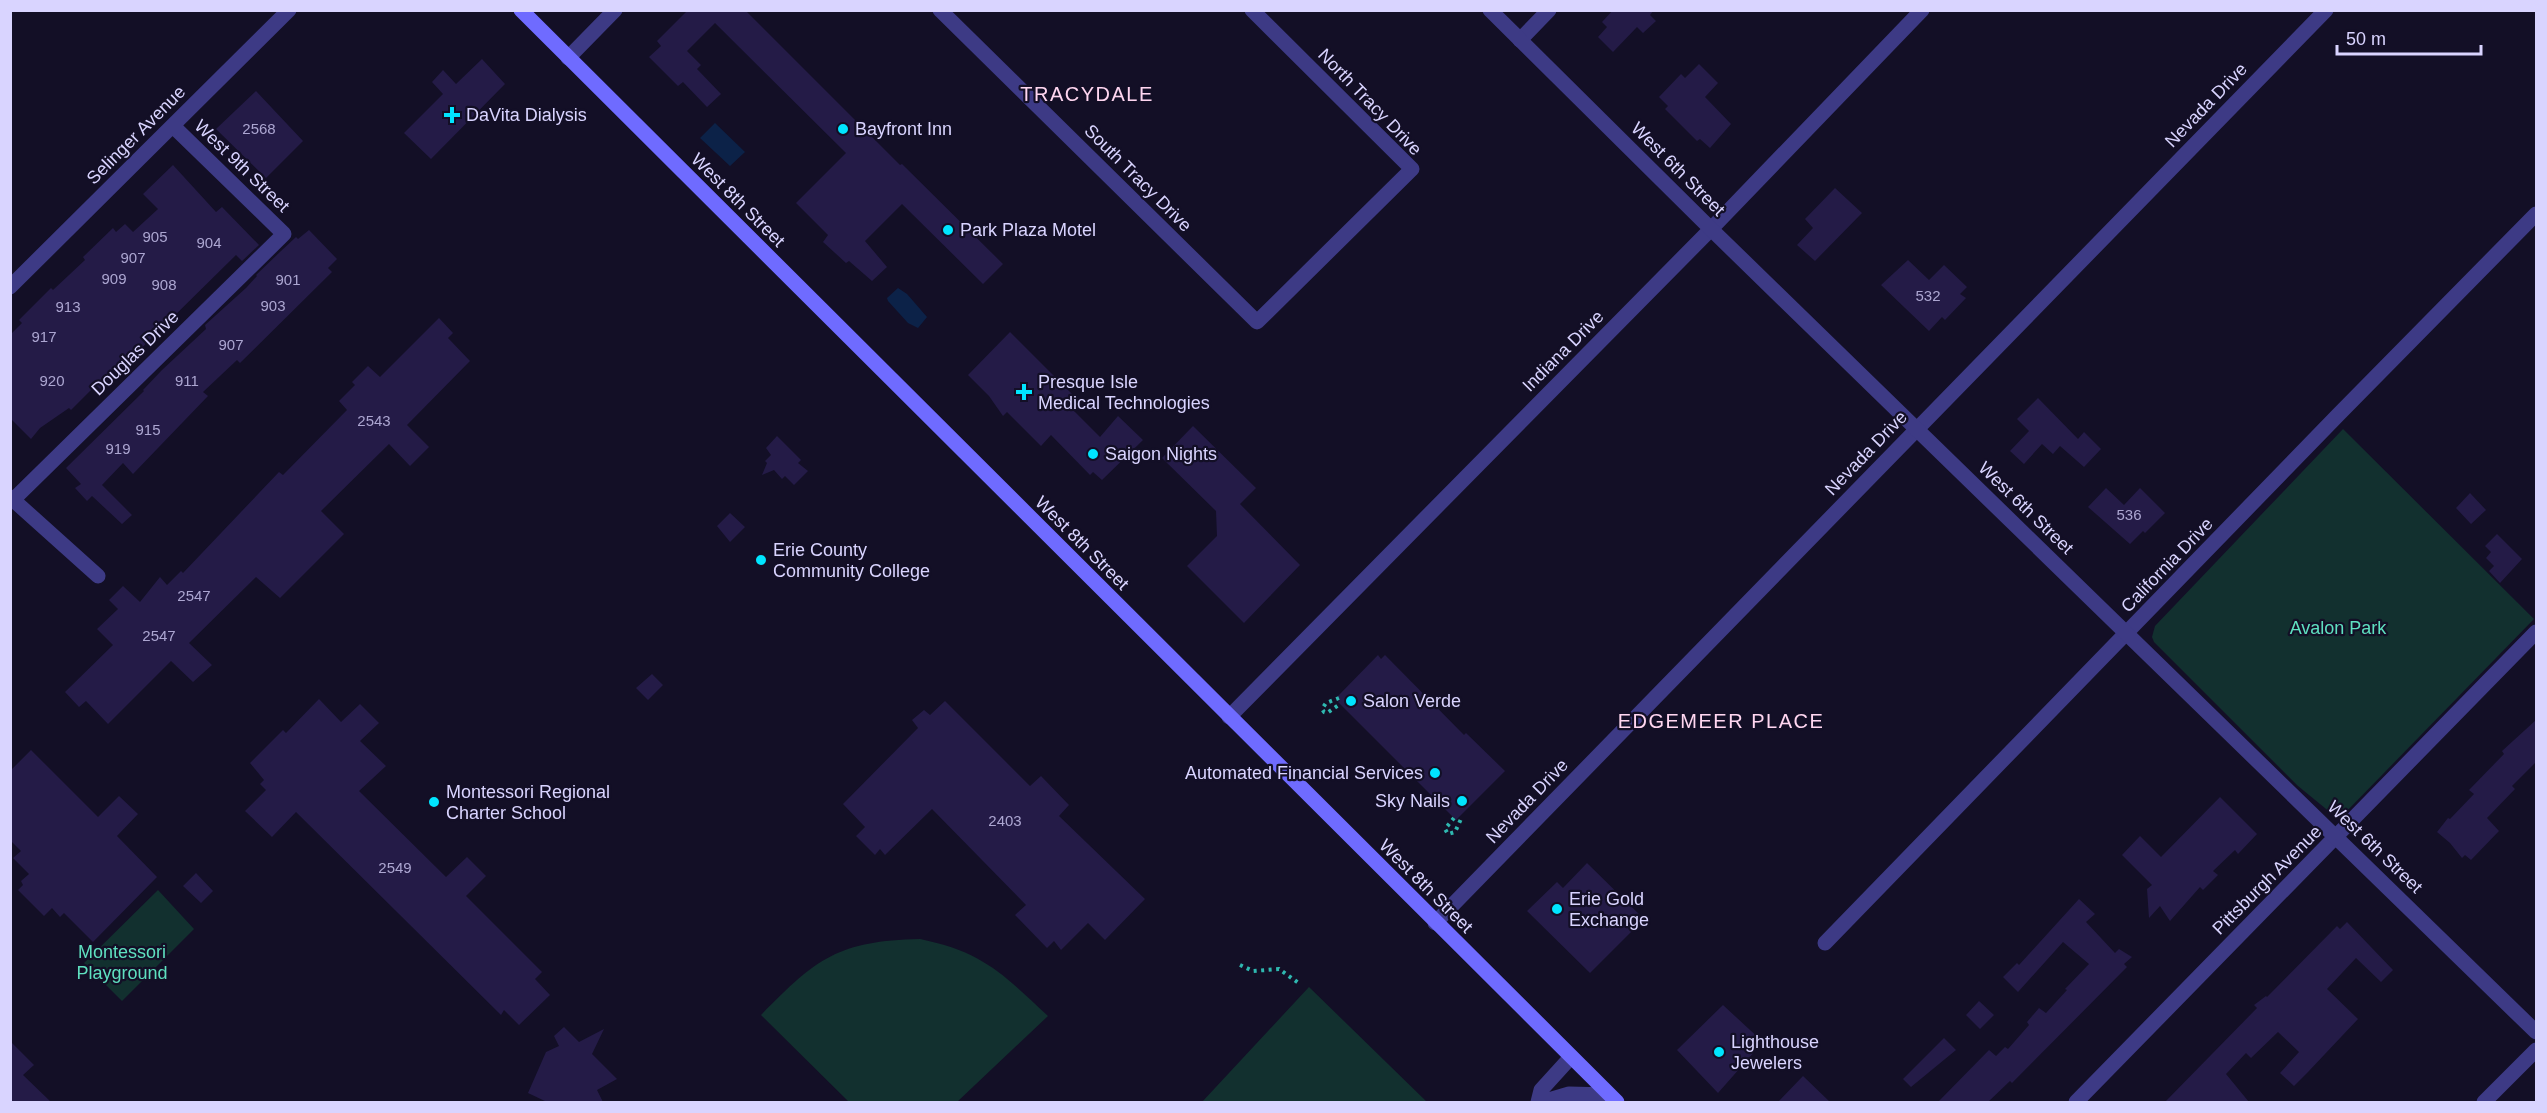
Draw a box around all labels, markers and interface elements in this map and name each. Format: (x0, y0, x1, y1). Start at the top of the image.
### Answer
scale bar (2337, 18, 2481, 56)
text: 50 m (2346, 29, 2386, 49)
street label: North Tracy Drive (1314, 45, 1426, 159)
street label: Nevada Drive (2161, 59, 2251, 151)
street label: Selinger Avenue (83, 82, 189, 188)
district label: TRACYDALE (1020, 83, 1154, 105)
place label: DaVita Dialysis (466, 105, 587, 125)
marker: DaVita Dialysis (443, 106, 461, 124)
street label: West 9th Street (191, 116, 293, 216)
street label: West 6th Street (1627, 118, 1729, 220)
place label: Bayfront Inn (855, 119, 952, 139)
house number: 2568 (242, 120, 276, 137)
street label: South Tracy Drive (1080, 120, 1196, 236)
marker: Bayfront Inn (836, 122, 850, 136)
street label: West 8th Street (687, 149, 789, 251)
place label: Park Plaza Motel (960, 220, 1096, 240)
marker: Park Plaza Motel (941, 223, 955, 237)
house number: 905 (142, 228, 168, 245)
house number: 904 (196, 234, 222, 251)
house number: 907 (120, 249, 146, 266)
house number: 909 (101, 270, 127, 287)
house number: 901 (275, 271, 301, 288)
house number: 908 (151, 276, 177, 293)
house number: 532 (1915, 287, 1941, 304)
house number: 903 (260, 297, 286, 314)
house number: 913 (55, 298, 81, 315)
street label: Indiana Drive (1518, 306, 1608, 396)
street label: Douglas Drive (87, 307, 183, 399)
house number: 917 (31, 328, 57, 345)
house number: 907 (218, 336, 244, 353)
house number: 920 (39, 372, 65, 389)
house number: 911 (175, 372, 199, 389)
place label: Presque Isle Medical Technologies (1038, 372, 1210, 413)
marker: Presque Isle Medical Technologies (1015, 383, 1033, 401)
street label: Nevada Drive (1821, 407, 1911, 499)
house number: 2543 (357, 412, 391, 429)
house number: 915 (135, 421, 161, 438)
house number: 919 (105, 440, 131, 457)
place label: Saigon Nights (1105, 444, 1217, 464)
marker: Saigon Nights (1086, 447, 1100, 461)
street label: West 6th Street (1975, 458, 2077, 558)
street label: West 8th Street (1031, 492, 1133, 594)
house number: 536 (2116, 506, 2142, 523)
street label: California Drive (2117, 514, 2217, 616)
place label: Erie County Community College (773, 540, 930, 581)
marker: Erie County Community College (754, 553, 768, 567)
house number: 2547 (177, 587, 211, 604)
park label: Avalon Park (2290, 618, 2387, 638)
house number: 2547 (142, 627, 176, 644)
place label: Salon Verde (1363, 691, 1461, 711)
marker: Salon Verde (1344, 694, 1358, 708)
district label: EDGEMEER PLACE (1618, 710, 1824, 732)
street label: Nevada Drive (1482, 755, 1572, 847)
place label: Automated Financial Services (1185, 763, 1423, 783)
marker: Automated Financial Services (1428, 766, 1442, 780)
place label: Montessori Regional Charter School (446, 782, 610, 823)
place label: Sky Nails (1375, 791, 1450, 811)
marker: Sky Nails (1455, 794, 1469, 808)
marker: Montessori Regional Charter School (427, 795, 441, 809)
street label: West 6th Street (2324, 797, 2426, 897)
house number: 2403 (988, 812, 1022, 829)
street label: Pittsburgh Avenue (2208, 821, 2326, 939)
street label: West 8th Street (1375, 835, 1477, 937)
house number: 2549 (378, 859, 412, 876)
place label: Erie Gold Exchange (1569, 889, 1649, 930)
marker: Erie Gold Exchange (1550, 902, 1564, 916)
park label: Montessori Playground (76, 942, 168, 983)
place label: Lighthouse Jewelers (1731, 1032, 1819, 1073)
marker: Lighthouse Jewelers (1712, 1045, 1726, 1059)

